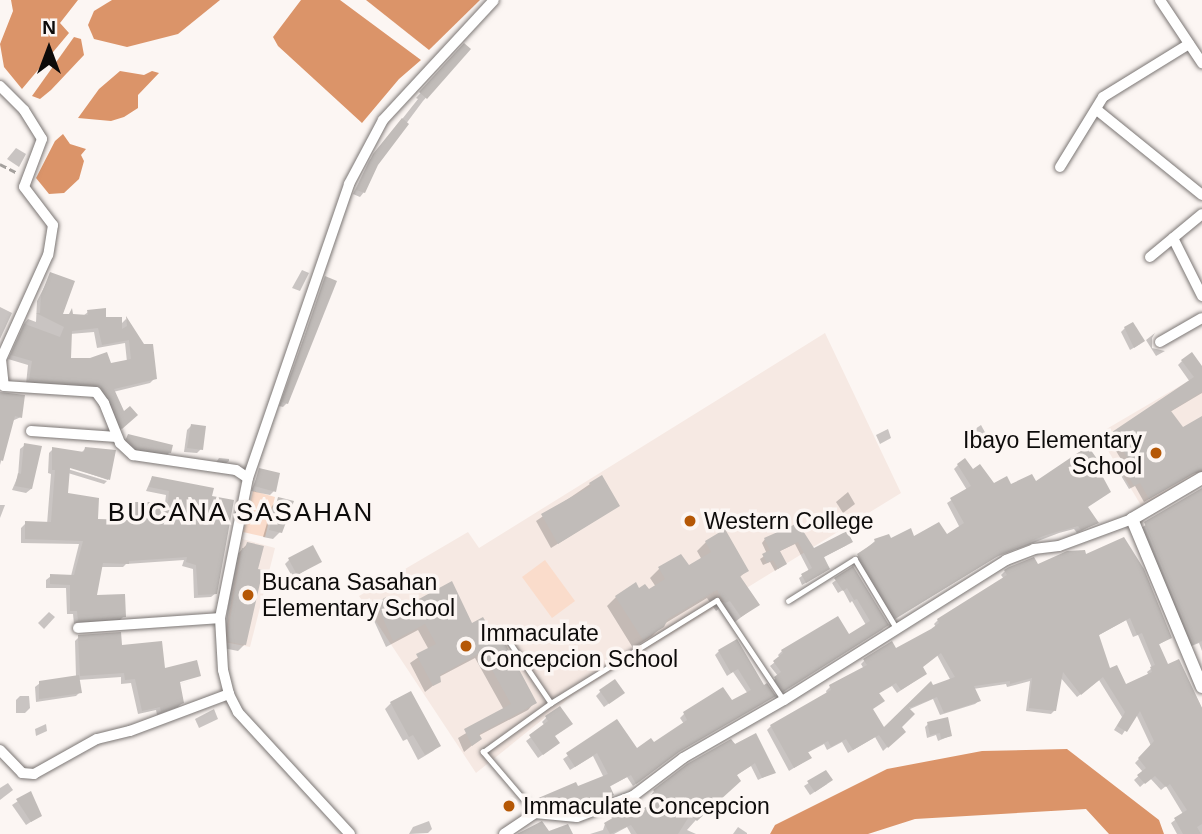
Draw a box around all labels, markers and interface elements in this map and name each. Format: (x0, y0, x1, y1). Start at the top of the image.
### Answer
north arrow (14, 14, 84, 84)
text: N (42, 17, 56, 38)
place label: Ibayo Elementary School (963, 426, 1142, 480)
marker: Ibayo Elementary School (1148, 445, 1164, 461)
district label: BUCANA SASAHAN (109, 497, 373, 529)
place label: Western College (704, 507, 874, 535)
marker: Western College (682, 513, 698, 529)
place label: Bucana Sasahan Elementary School (262, 568, 455, 622)
marker: Bucana Sasahan Elementary School (240, 587, 256, 603)
place label: Immaculate Concepcion School (480, 619, 678, 673)
marker: Immaculate Concepcion School (458, 638, 474, 654)
place label: Immaculate Concepcion (523, 792, 770, 820)
marker: Immaculate Concepcion (501, 798, 517, 814)

